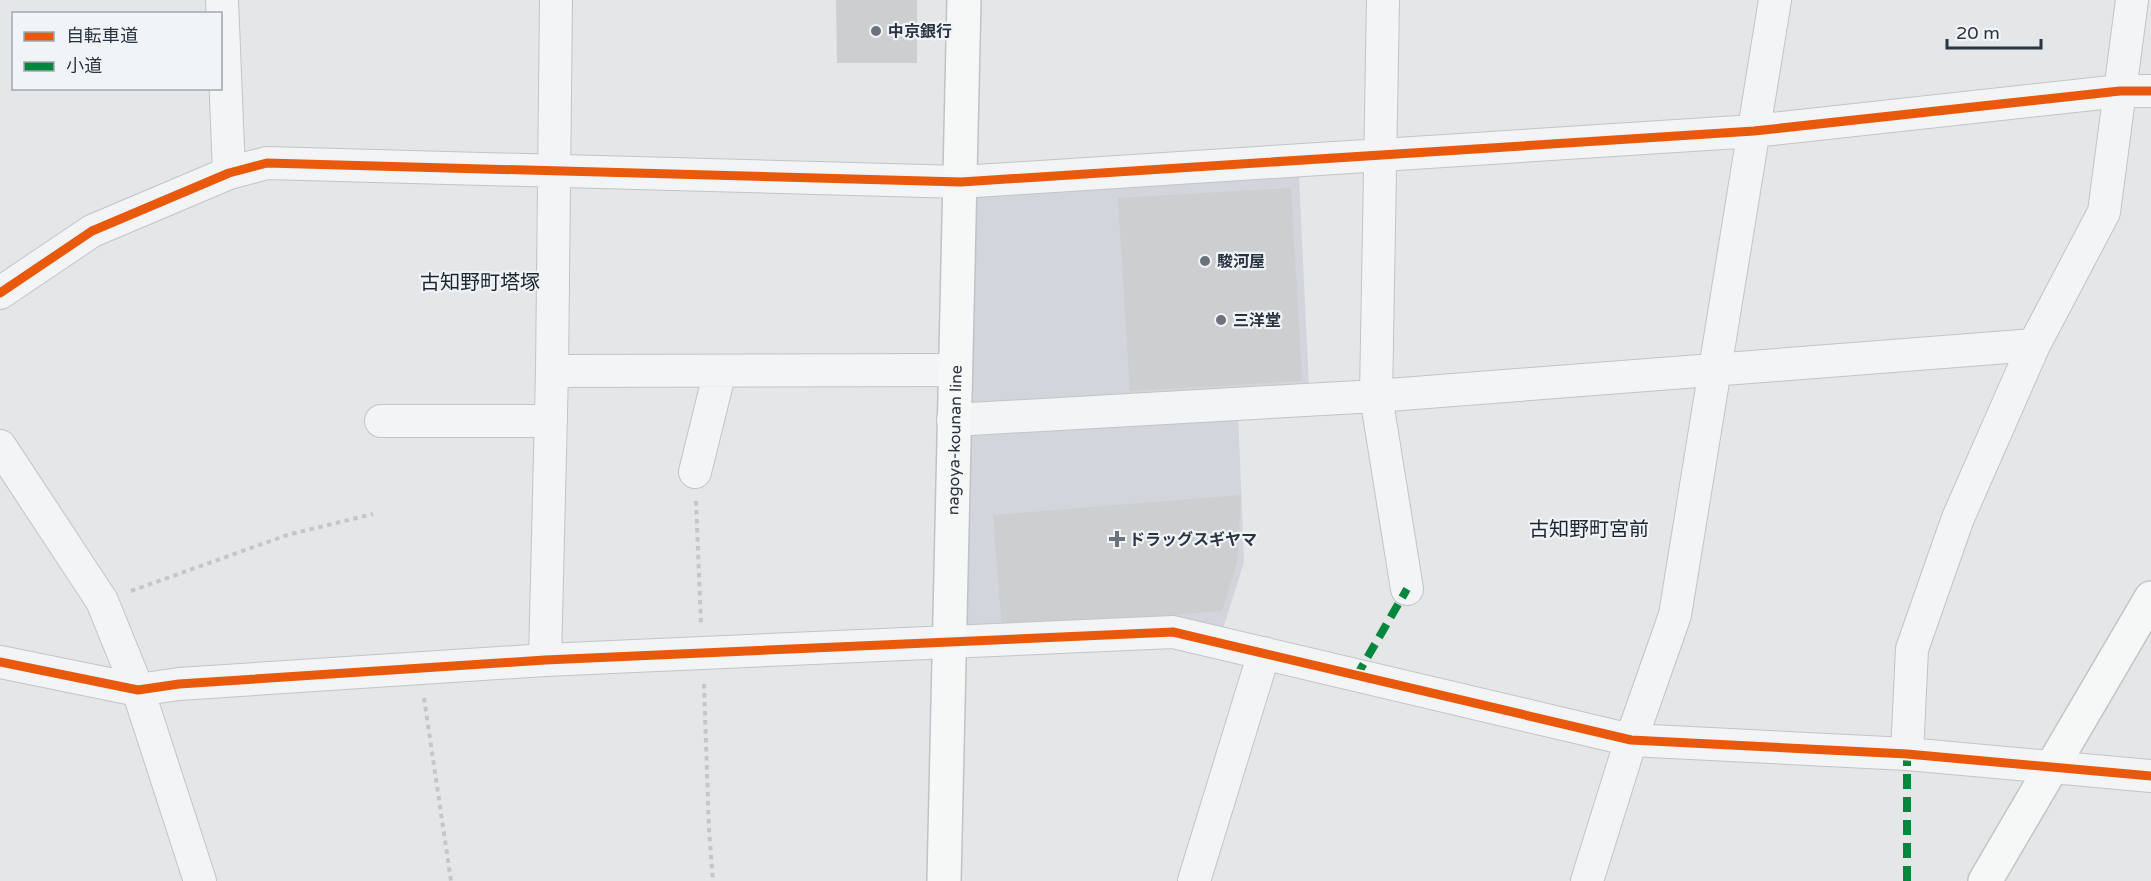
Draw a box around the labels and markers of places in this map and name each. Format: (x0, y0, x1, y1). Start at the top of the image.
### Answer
place label: 中京銀行 (888, 22, 952, 42)
marker: 中京銀行 (869, 24, 883, 38)
place label: 駿河屋 (1217, 252, 1265, 272)
marker: 駿河屋 (1198, 254, 1212, 268)
place label: 三洋堂 (1233, 311, 1281, 331)
marker: 三洋堂 (1214, 313, 1228, 327)
place label: ドラッグスギヤマ (1129, 530, 1257, 550)
marker: ドラッグスギヤマ (1110, 532, 1124, 546)

